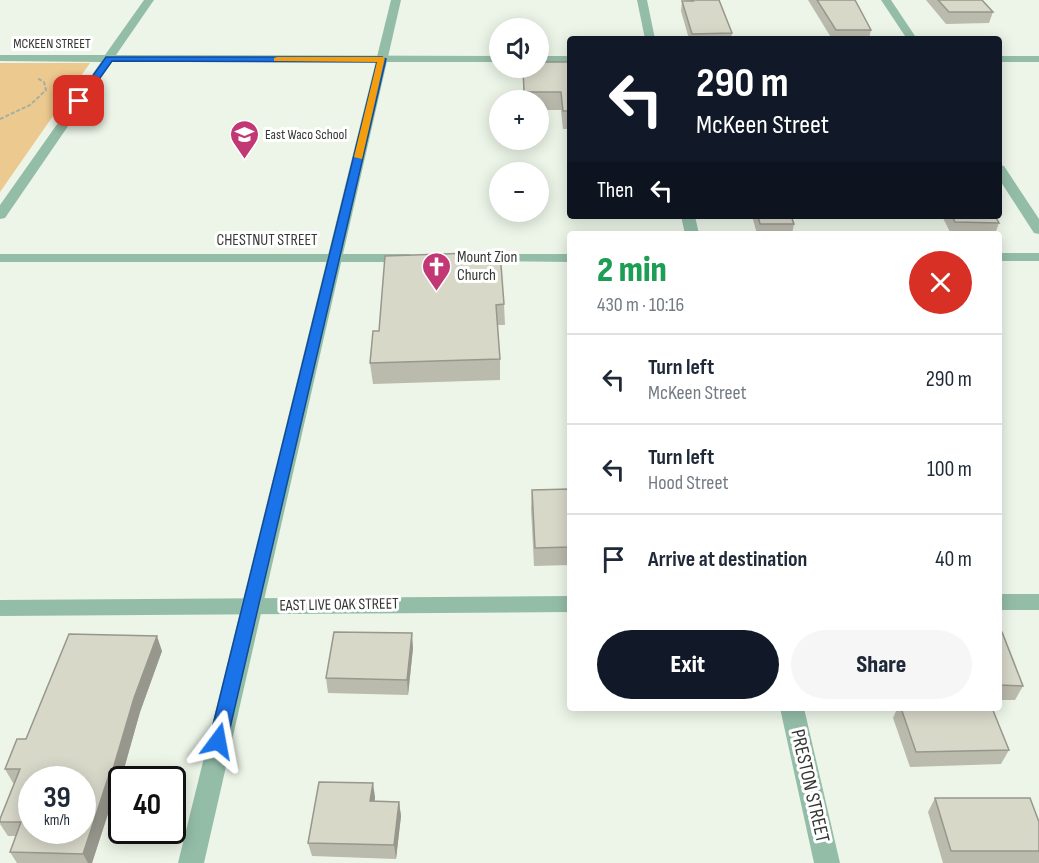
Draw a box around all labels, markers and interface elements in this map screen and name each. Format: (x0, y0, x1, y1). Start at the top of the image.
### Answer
map controls (489, 18, 549, 222)
button: sound (489, 18, 549, 78)
street label: MCKEEN STREET (13, 35, 91, 52)
text: 290 m (696, 58, 789, 109)
icon: left (597, 60, 675, 138)
pin (53, 75, 104, 126)
icon: arrive (62, 84, 95, 117)
button: + (489, 90, 549, 150)
text: McKeen Street (696, 109, 829, 141)
school or university icon: East Waco School (228, 118, 260, 160)
place label: East Waco School (265, 126, 347, 143)
button: − (489, 162, 549, 222)
icon: left (645, 174, 678, 207)
text: Then (597, 177, 633, 204)
street label: CHESTNUT STREET (216, 231, 318, 250)
place label: Mount Zion Church (457, 248, 517, 285)
text: 2 min (597, 249, 667, 292)
church icon: Mount Zion Church (420, 250, 452, 292)
button: close (909, 251, 972, 314)
text: 430 m · 10:16 (597, 293, 684, 317)
text: Turn left (648, 354, 714, 381)
icon: left (597, 363, 630, 396)
text: 290 m (926, 366, 972, 393)
text: McKeen Street (648, 381, 747, 405)
text: Turn left (648, 444, 714, 471)
icon: left (597, 453, 630, 486)
text: 100 m (927, 456, 972, 483)
text: Hood Street (648, 471, 728, 495)
icon: arrive (597, 543, 630, 576)
text: Arrive at destination (648, 546, 807, 573)
text: 40 m (935, 546, 972, 573)
street label: EAST LIVE OAK STREET (279, 594, 399, 616)
button: Exit (597, 630, 779, 699)
button: Share (791, 630, 972, 699)
position arrow (186, 709, 250, 773)
street label: PRESTON STREET (785, 727, 835, 845)
speed limit sign: 40 (108, 766, 186, 844)
text: 39 (43, 780, 71, 816)
text: km/h (44, 811, 70, 830)

